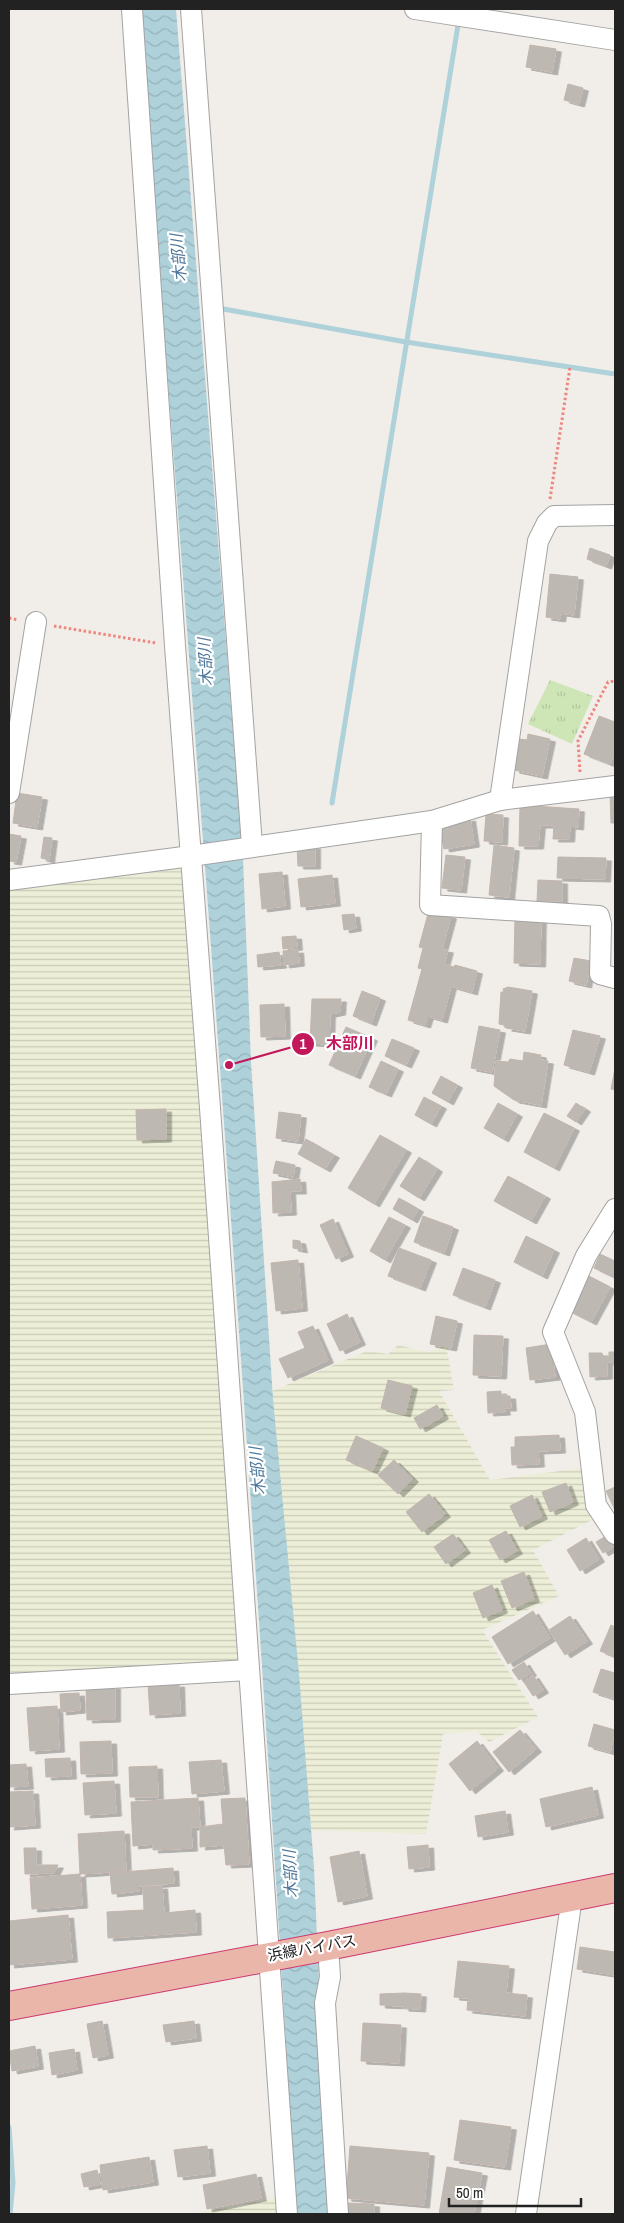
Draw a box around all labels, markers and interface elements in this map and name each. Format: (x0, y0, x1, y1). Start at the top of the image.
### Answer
water label: 木部川 (165, 231, 191, 283)
water label: 木部川 (193, 635, 217, 687)
callout: 木部川 (291, 1028, 384, 1059)
text: 木部川 (326, 1032, 374, 1054)
text: 1 (300, 1033, 307, 1054)
water label: 木部川 (244, 1444, 270, 1496)
water label: 木部川 (278, 1847, 302, 1899)
street label: 浜線バイパス (266, 1929, 358, 1966)
scale bar (449, 2176, 582, 2208)
text: 50 m (456, 2182, 483, 2203)

